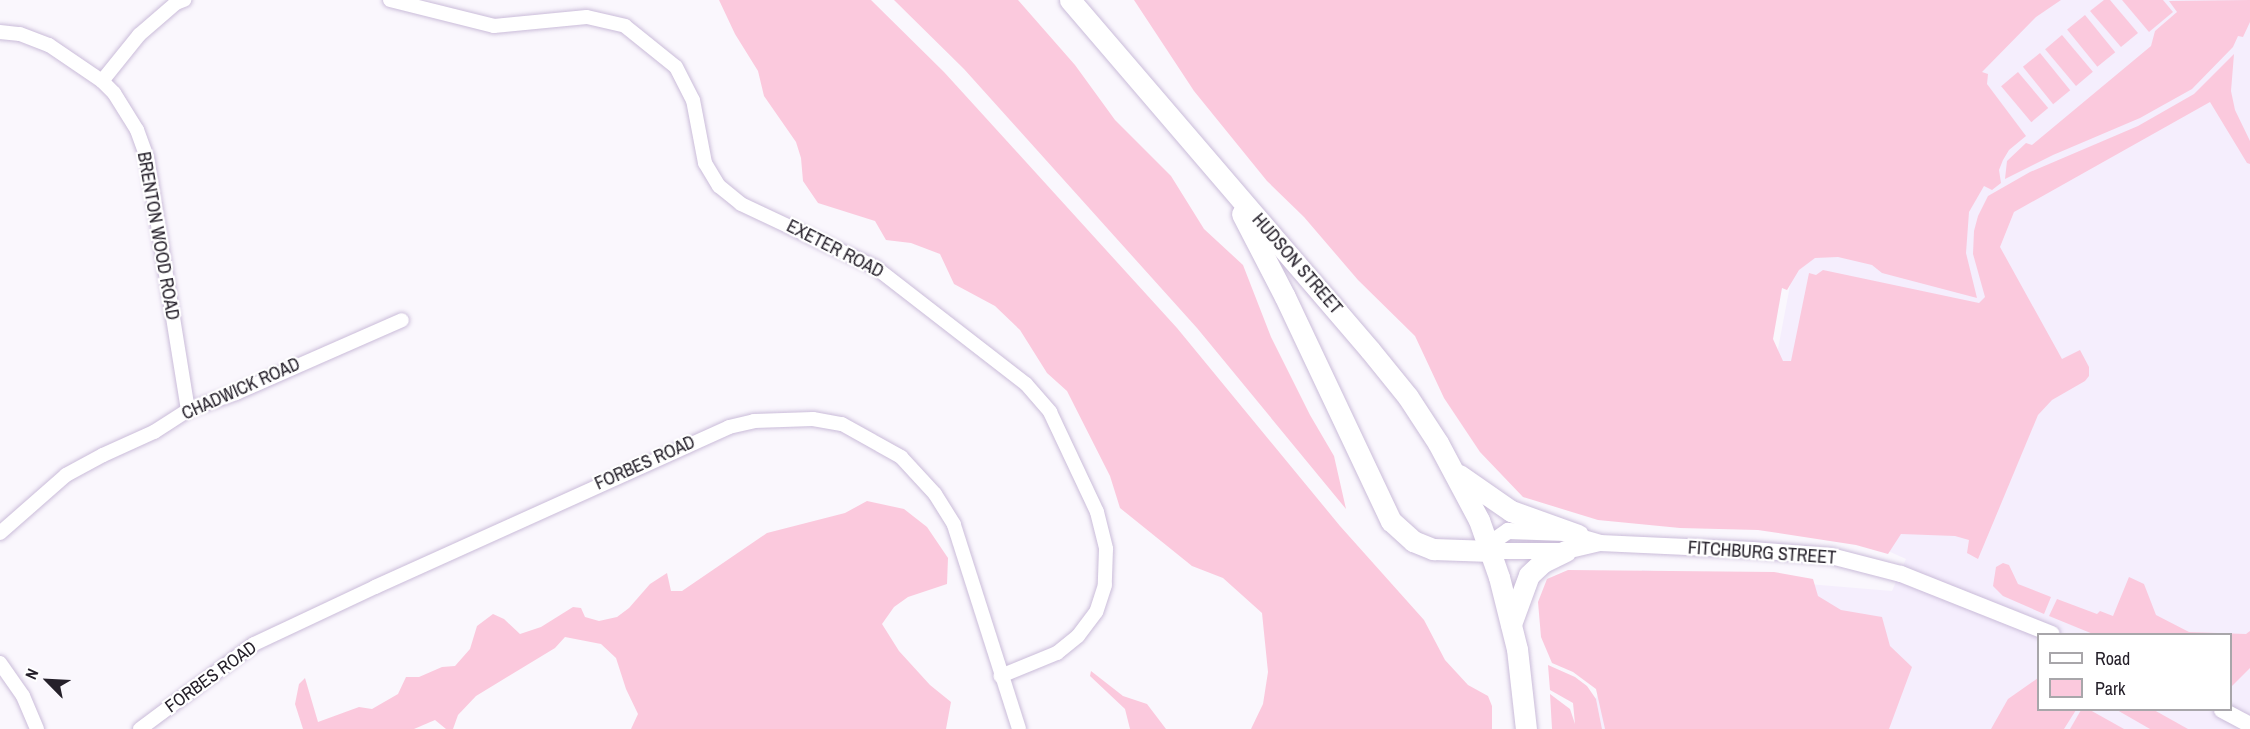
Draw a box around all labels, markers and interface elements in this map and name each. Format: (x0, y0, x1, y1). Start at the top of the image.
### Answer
street label: BRENTON WOOD ROAD (133, 150, 183, 322)
street label: HUDSON STREET (1247, 209, 1347, 319)
street label: EXETER ROAD (783, 215, 887, 283)
street label: CHADWICK ROAD (179, 353, 303, 425)
street label: FORBES ROAD (592, 431, 698, 495)
street label: FITCHBURG STREET (1687, 537, 1837, 569)
legend (2037, 633, 2232, 711)
street label: FORBES ROAD (161, 637, 261, 717)
text: Road (2095, 646, 2130, 671)
north arrow (18, 651, 78, 711)
text: N (20, 665, 44, 682)
text: Park (2095, 676, 2125, 701)

